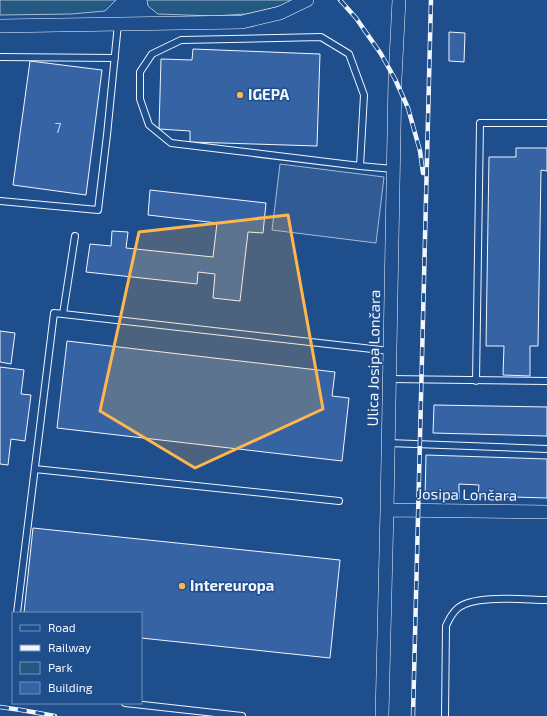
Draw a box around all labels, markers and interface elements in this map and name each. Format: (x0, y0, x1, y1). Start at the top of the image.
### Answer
place label: IGEPA (248, 85, 290, 103)
marker: IGEPA (235, 90, 245, 100)
house number: 7 (55, 120, 62, 136)
street label: Ulica Josipa Lončara (363, 289, 383, 427)
street label: Josipa Lončara (417, 484, 517, 504)
place label: Intereuropa (190, 576, 274, 594)
marker: Intereuropa (177, 581, 187, 591)
legend (12, 612, 142, 704)
text: Road (48, 620, 76, 634)
text: Railway (48, 640, 92, 654)
text: Park (48, 660, 73, 674)
text: Building (48, 680, 93, 694)

